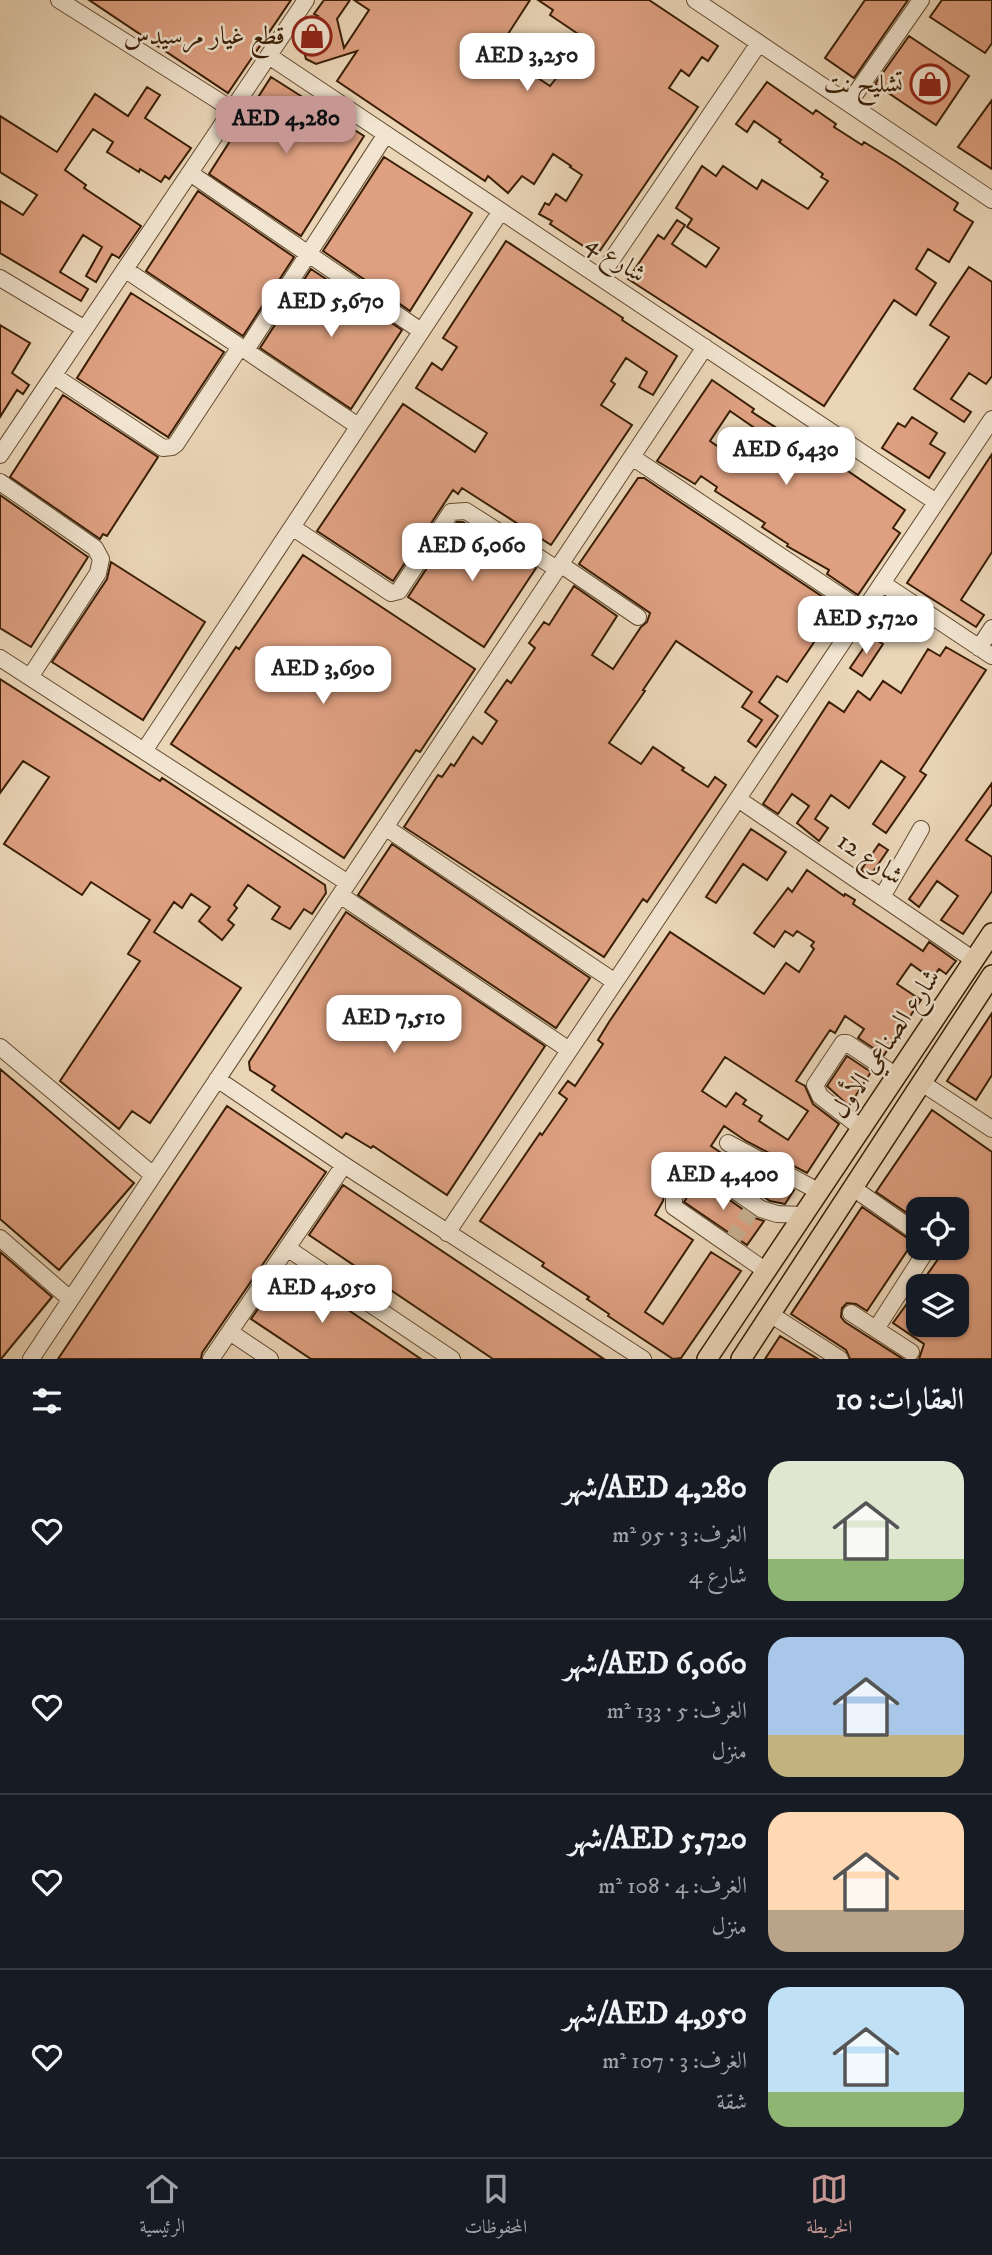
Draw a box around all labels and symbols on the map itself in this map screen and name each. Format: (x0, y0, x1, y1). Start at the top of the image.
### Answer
shop icon: قطع غيار مرسيدس (291, 15, 333, 57)
place label: قطع غيار مرسيدس (124, 20, 285, 59)
pin: AED 3,250 (447, 34, 607, 93)
shop icon: تشليح نت (909, 63, 951, 105)
place label: تشليح نت (824, 68, 903, 107)
pin: AED 4,280 (206, 96, 366, 156)
street label: شارع 4 (577, 227, 652, 294)
pin: AED 5,670 (251, 280, 411, 339)
pin: AED 6,430 (706, 428, 866, 487)
pin: AED 6,060 (392, 524, 552, 583)
pin: AED 5,720 (786, 596, 946, 656)
pin: AED 3,690 (243, 646, 403, 706)
street label: شارع 12 (828, 825, 910, 896)
street label: شارع الصناعي الأول (821, 961, 952, 1128)
pin: AED 7,510 (314, 996, 474, 1055)
pin: AED 4,400 (643, 1152, 803, 1212)
pin: AED 4,950 (242, 1266, 402, 1325)

